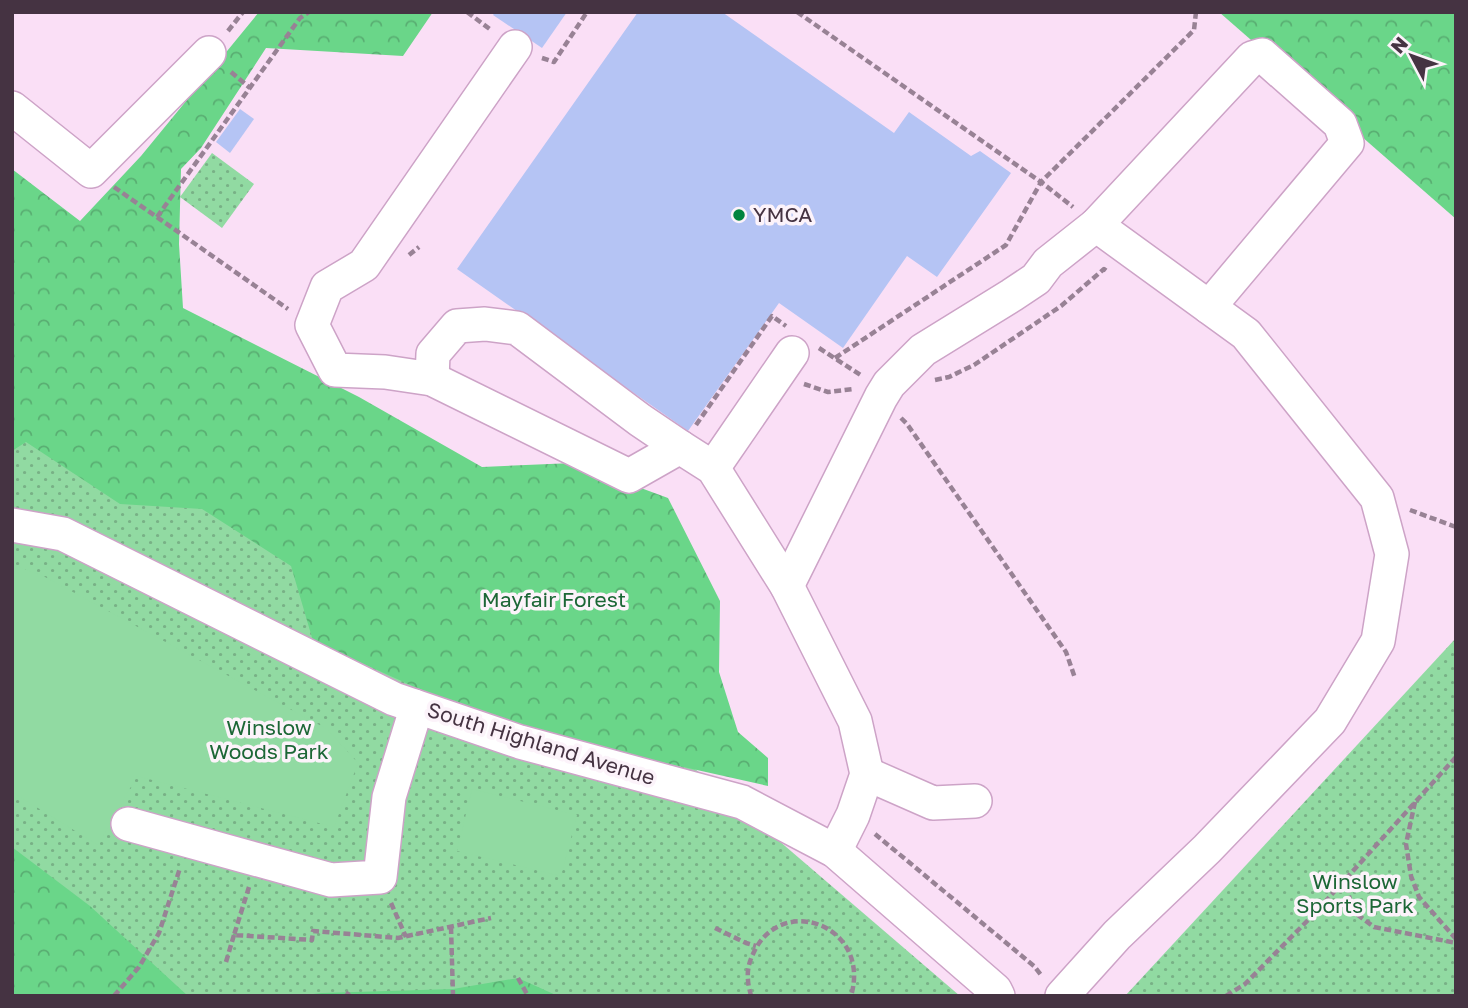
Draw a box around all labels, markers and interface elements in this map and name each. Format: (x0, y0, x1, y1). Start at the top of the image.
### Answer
north arrow (1377, 21, 1447, 91)
text: N (1385, 32, 1412, 58)
place label: YMCA (753, 201, 812, 227)
marker: YMCA (731, 207, 747, 223)
park label: Mayfair Forest (482, 586, 626, 612)
street label: South Highland Avenue (424, 696, 658, 790)
park label: Winslow Woods Park (209, 714, 329, 764)
park label: Winslow Sports Park (1296, 868, 1414, 918)

